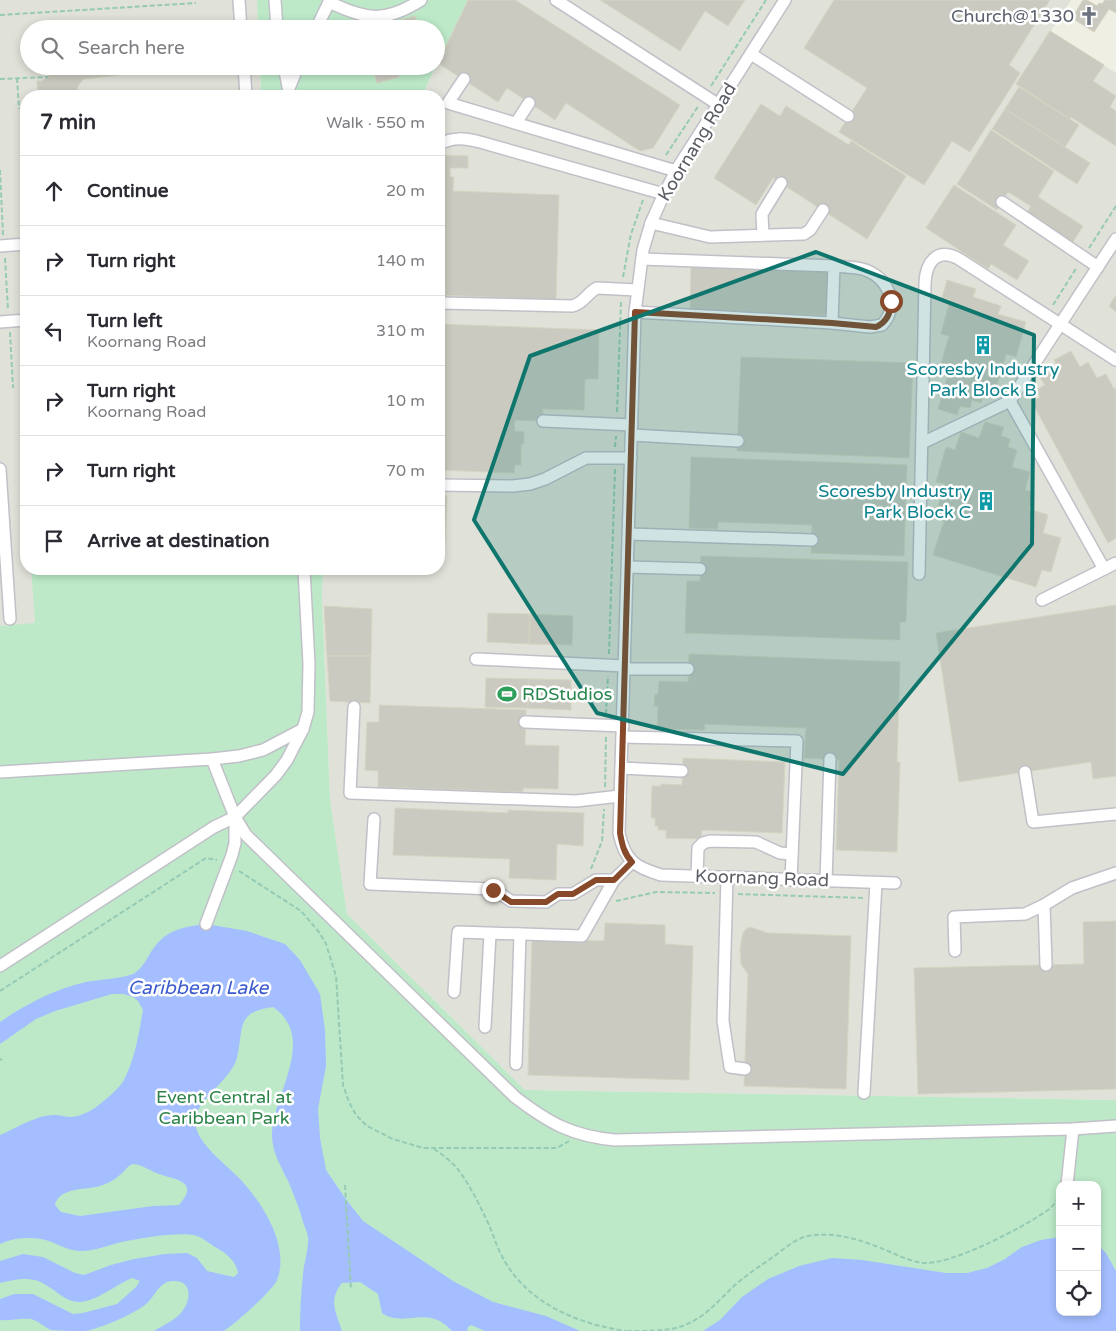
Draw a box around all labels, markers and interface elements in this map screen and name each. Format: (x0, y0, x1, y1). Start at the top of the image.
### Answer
place label: Church@1330 (951, 5, 1074, 27)
church icon: Church@1330 (1078, 5, 1100, 27)
search box (20, 20, 445, 75)
icon: search (38, 34, 66, 62)
text: Search here (78, 37, 185, 59)
street label: Koornang Road (653, 79, 741, 205)
text: 7 min (40, 110, 96, 135)
text: Walk · 550 m (326, 113, 425, 133)
icon: ahead (40, 177, 68, 205)
text: Continue (87, 180, 169, 202)
text: 20 m (386, 181, 425, 201)
icon: right (40, 247, 68, 275)
text: Turn right (87, 250, 175, 272)
text: 140 m (376, 251, 425, 271)
route start (880, 290, 903, 313)
text: Turn left (87, 310, 163, 332)
icon: left (40, 317, 68, 345)
text: 310 m (376, 321, 425, 341)
text: Koornang Road (87, 332, 206, 352)
building icon: Scoresby Industry Park Block B (972, 334, 994, 356)
place label: Scoresby Industry Park Block B (907, 358, 1060, 401)
text: Turn right (87, 380, 175, 402)
icon: right (40, 387, 68, 415)
text: 10 m (386, 391, 425, 411)
text: Koornang Road (87, 402, 206, 422)
icon: right (40, 457, 68, 485)
text: Turn right (87, 460, 175, 482)
text: 70 m (386, 461, 425, 481)
place label: Scoresby Industry Park Block C (818, 480, 971, 523)
building icon: Scoresby Industry Park Block C (975, 490, 997, 512)
icon: arrive (40, 527, 68, 555)
text: Arrive at destination (87, 530, 270, 552)
sports icon: RDStudios (496, 683, 518, 705)
place label: RDStudios (522, 683, 612, 705)
street label: Koornang Road (695, 865, 829, 891)
route end (482, 879, 505, 902)
water label: Caribbean Lake (128, 977, 269, 999)
park label: Event Central at Caribbean Park (156, 1086, 292, 1129)
map controls (1056, 1181, 1101, 1316)
button: + (1056, 1181, 1101, 1226)
button: − (1056, 1226, 1101, 1271)
button: locate (1056, 1271, 1101, 1316)

